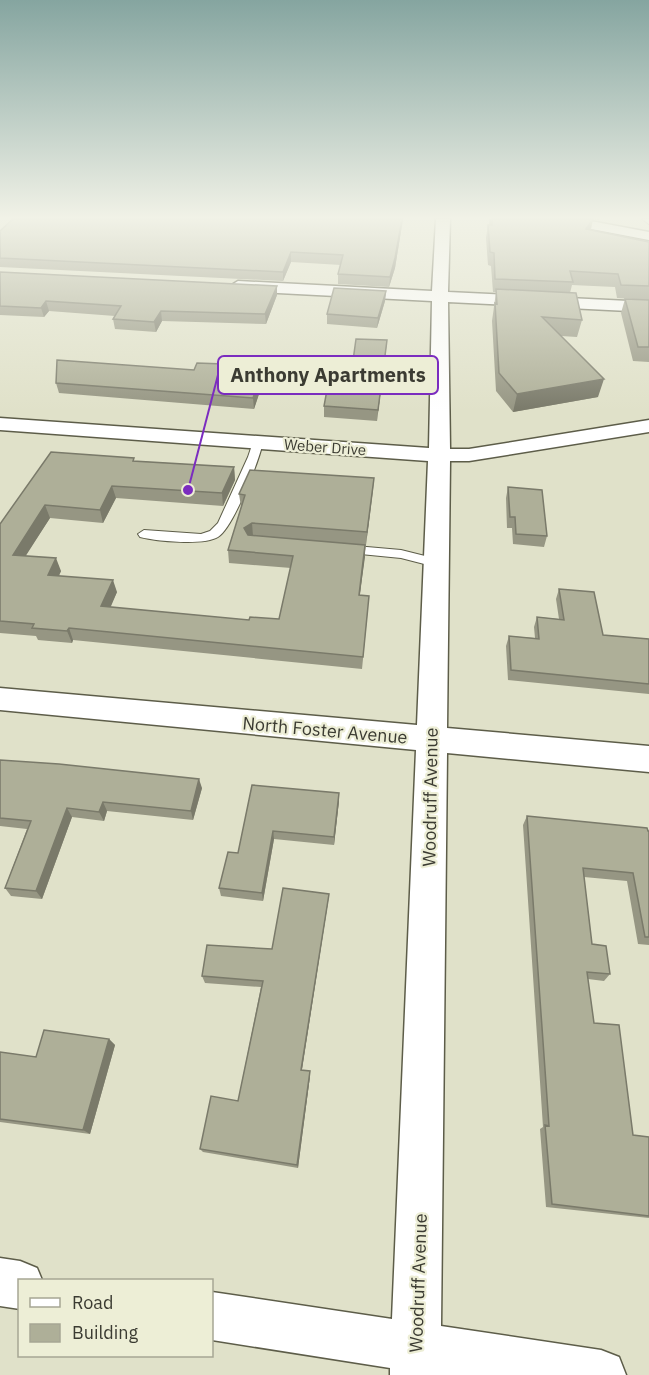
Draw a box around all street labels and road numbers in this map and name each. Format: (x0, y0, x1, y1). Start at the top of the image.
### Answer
street label: Weber Drive (283, 435, 367, 459)
street label: North Foster Avenue (241, 711, 409, 749)
street label: Woodruff Avenue (417, 727, 443, 867)
street label: Woodruff Avenue (404, 1213, 432, 1353)

